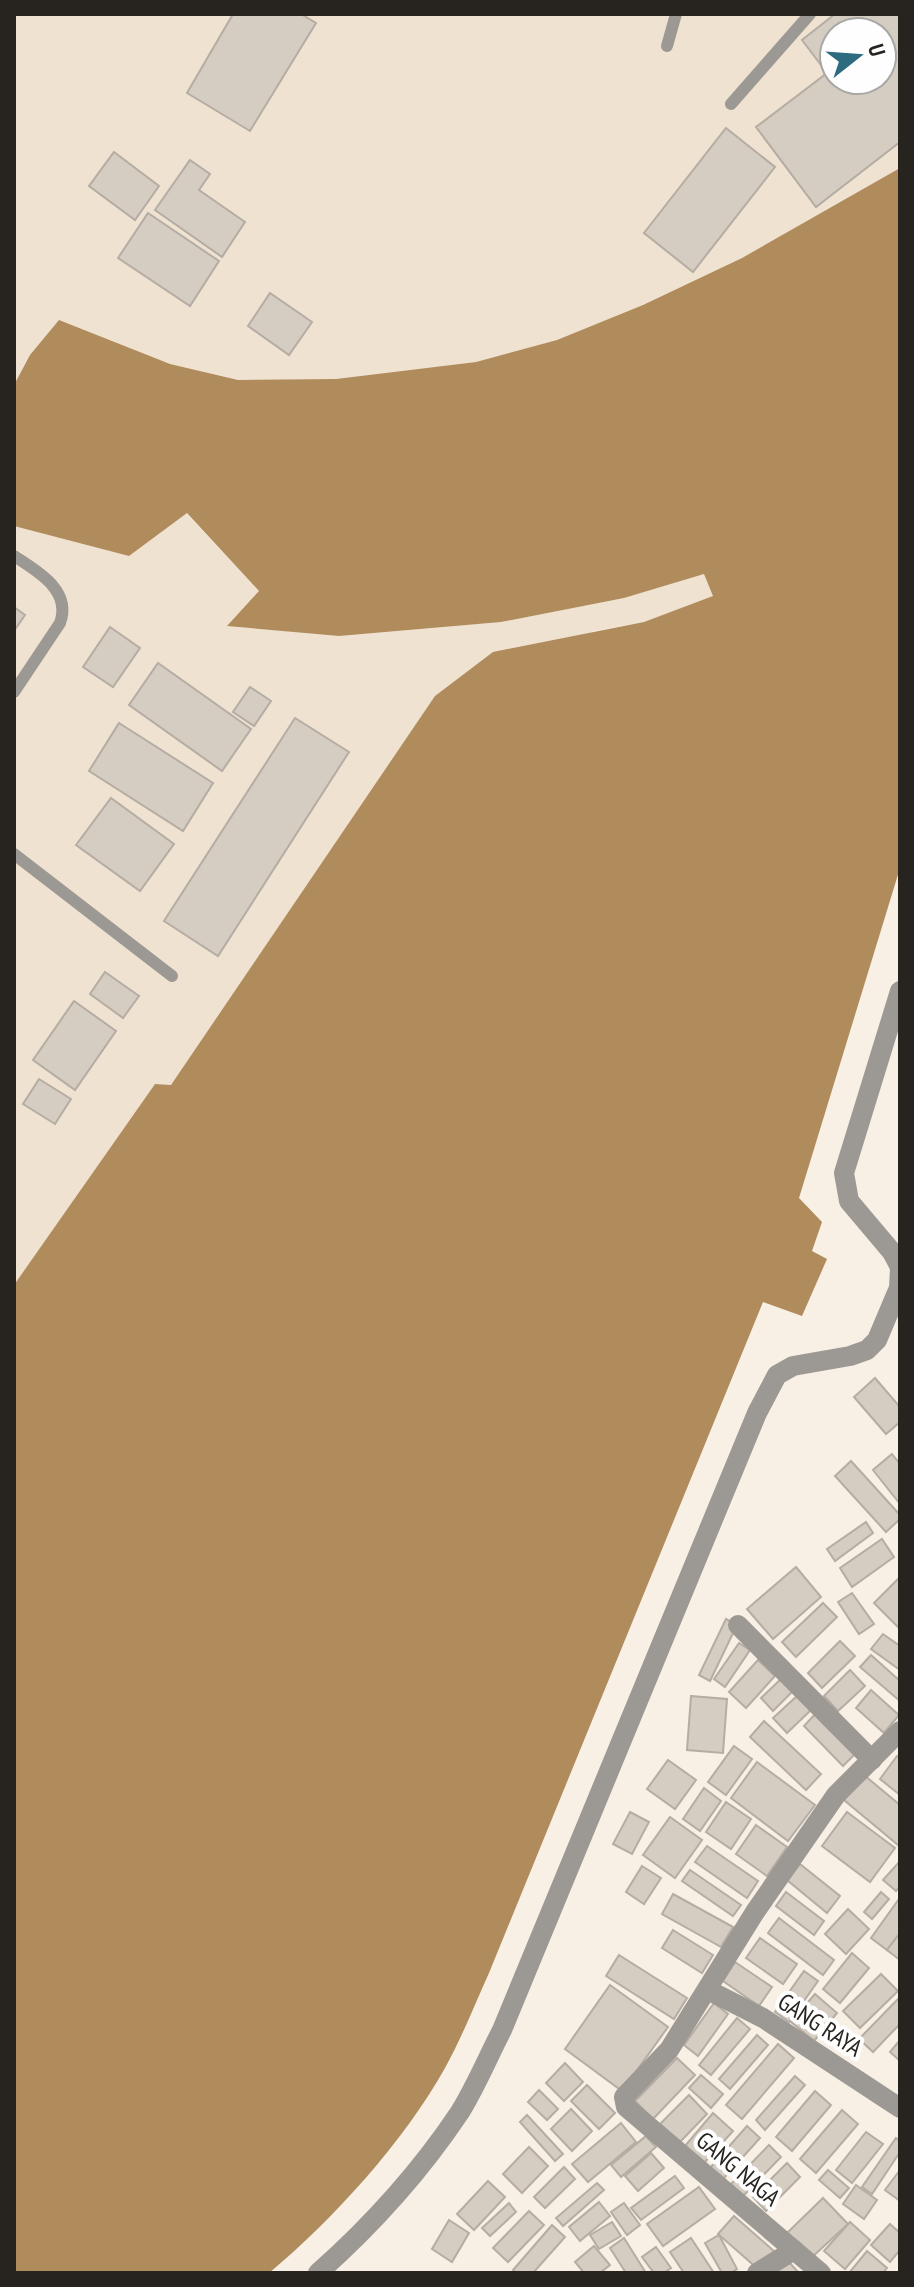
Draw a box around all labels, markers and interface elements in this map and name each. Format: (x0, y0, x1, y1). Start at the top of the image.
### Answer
north arrow (818, 16, 898, 96)
text: U (862, 41, 892, 60)
street label: GANG RAYA (772, 1986, 869, 2064)
street label: GANG NAGA (690, 2125, 787, 2213)

